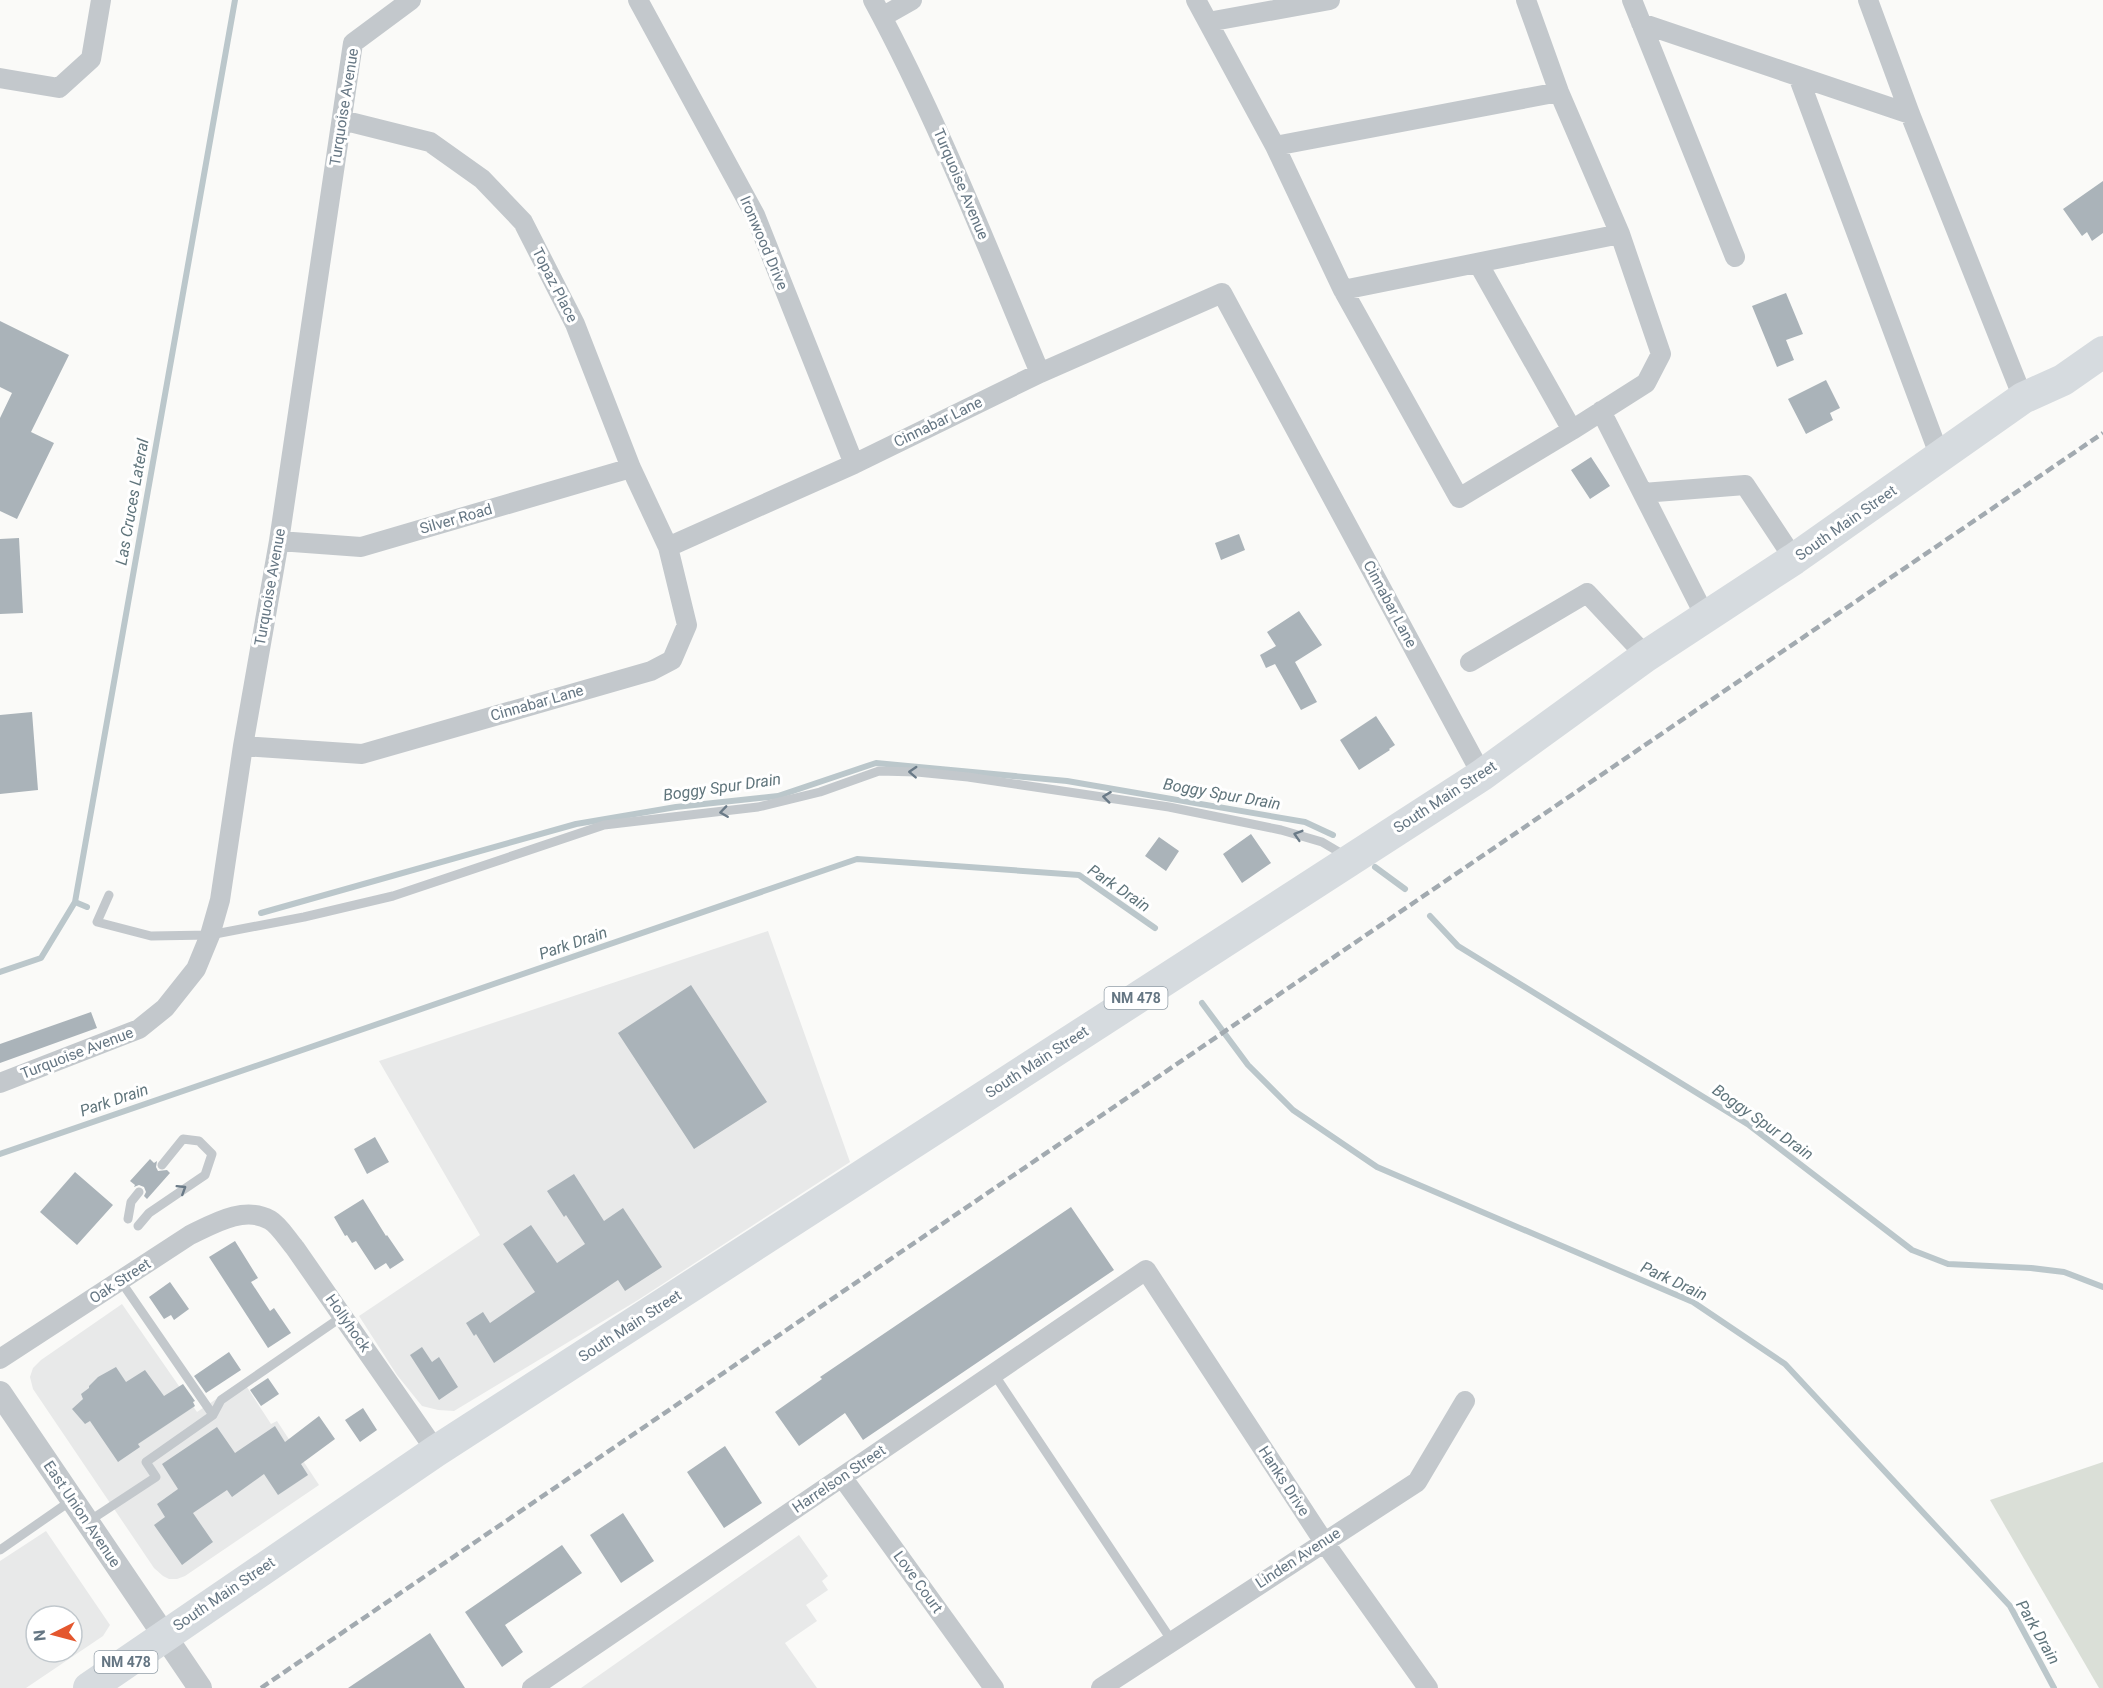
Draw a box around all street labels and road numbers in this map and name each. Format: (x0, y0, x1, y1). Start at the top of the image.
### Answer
street label: Turquoise Avenue (326, 47, 362, 167)
street label: Turquoise Avenue (929, 126, 993, 242)
street label: Ironwood Drive (736, 193, 792, 293)
street label: Topaz Place (528, 245, 582, 325)
street label: Cinnabar Lane (891, 393, 985, 451)
street label: South Main Street (1792, 481, 1900, 565)
street label: Silver Road (418, 500, 494, 538)
street label: Turquoise Avenue (251, 527, 289, 647)
street label: Cinnabar Lane (1360, 557, 1421, 651)
street label: Cinnabar Lane (488, 681, 586, 725)
street label: South Main Street (1390, 757, 1500, 837)
road number: NM 478 (1104, 987, 1168, 1009)
street label: South Main Street (982, 1022, 1092, 1102)
street label: Turquoise Avenue (18, 1023, 136, 1083)
street label: Oak Street (86, 1255, 154, 1307)
street label: South Main Street (575, 1286, 685, 1366)
street label: Hollyhock (322, 1291, 375, 1355)
street label: Harrelson Street (789, 1441, 889, 1517)
street label: Hanks Drive (1255, 1443, 1313, 1519)
street label: East Union Avenue (40, 1457, 124, 1571)
street label: Linden Avenue (1252, 1524, 1344, 1592)
street label: Love Court (889, 1547, 947, 1617)
street label: South Main Street (170, 1553, 278, 1635)
road number: NM 478 (94, 1651, 158, 1673)

